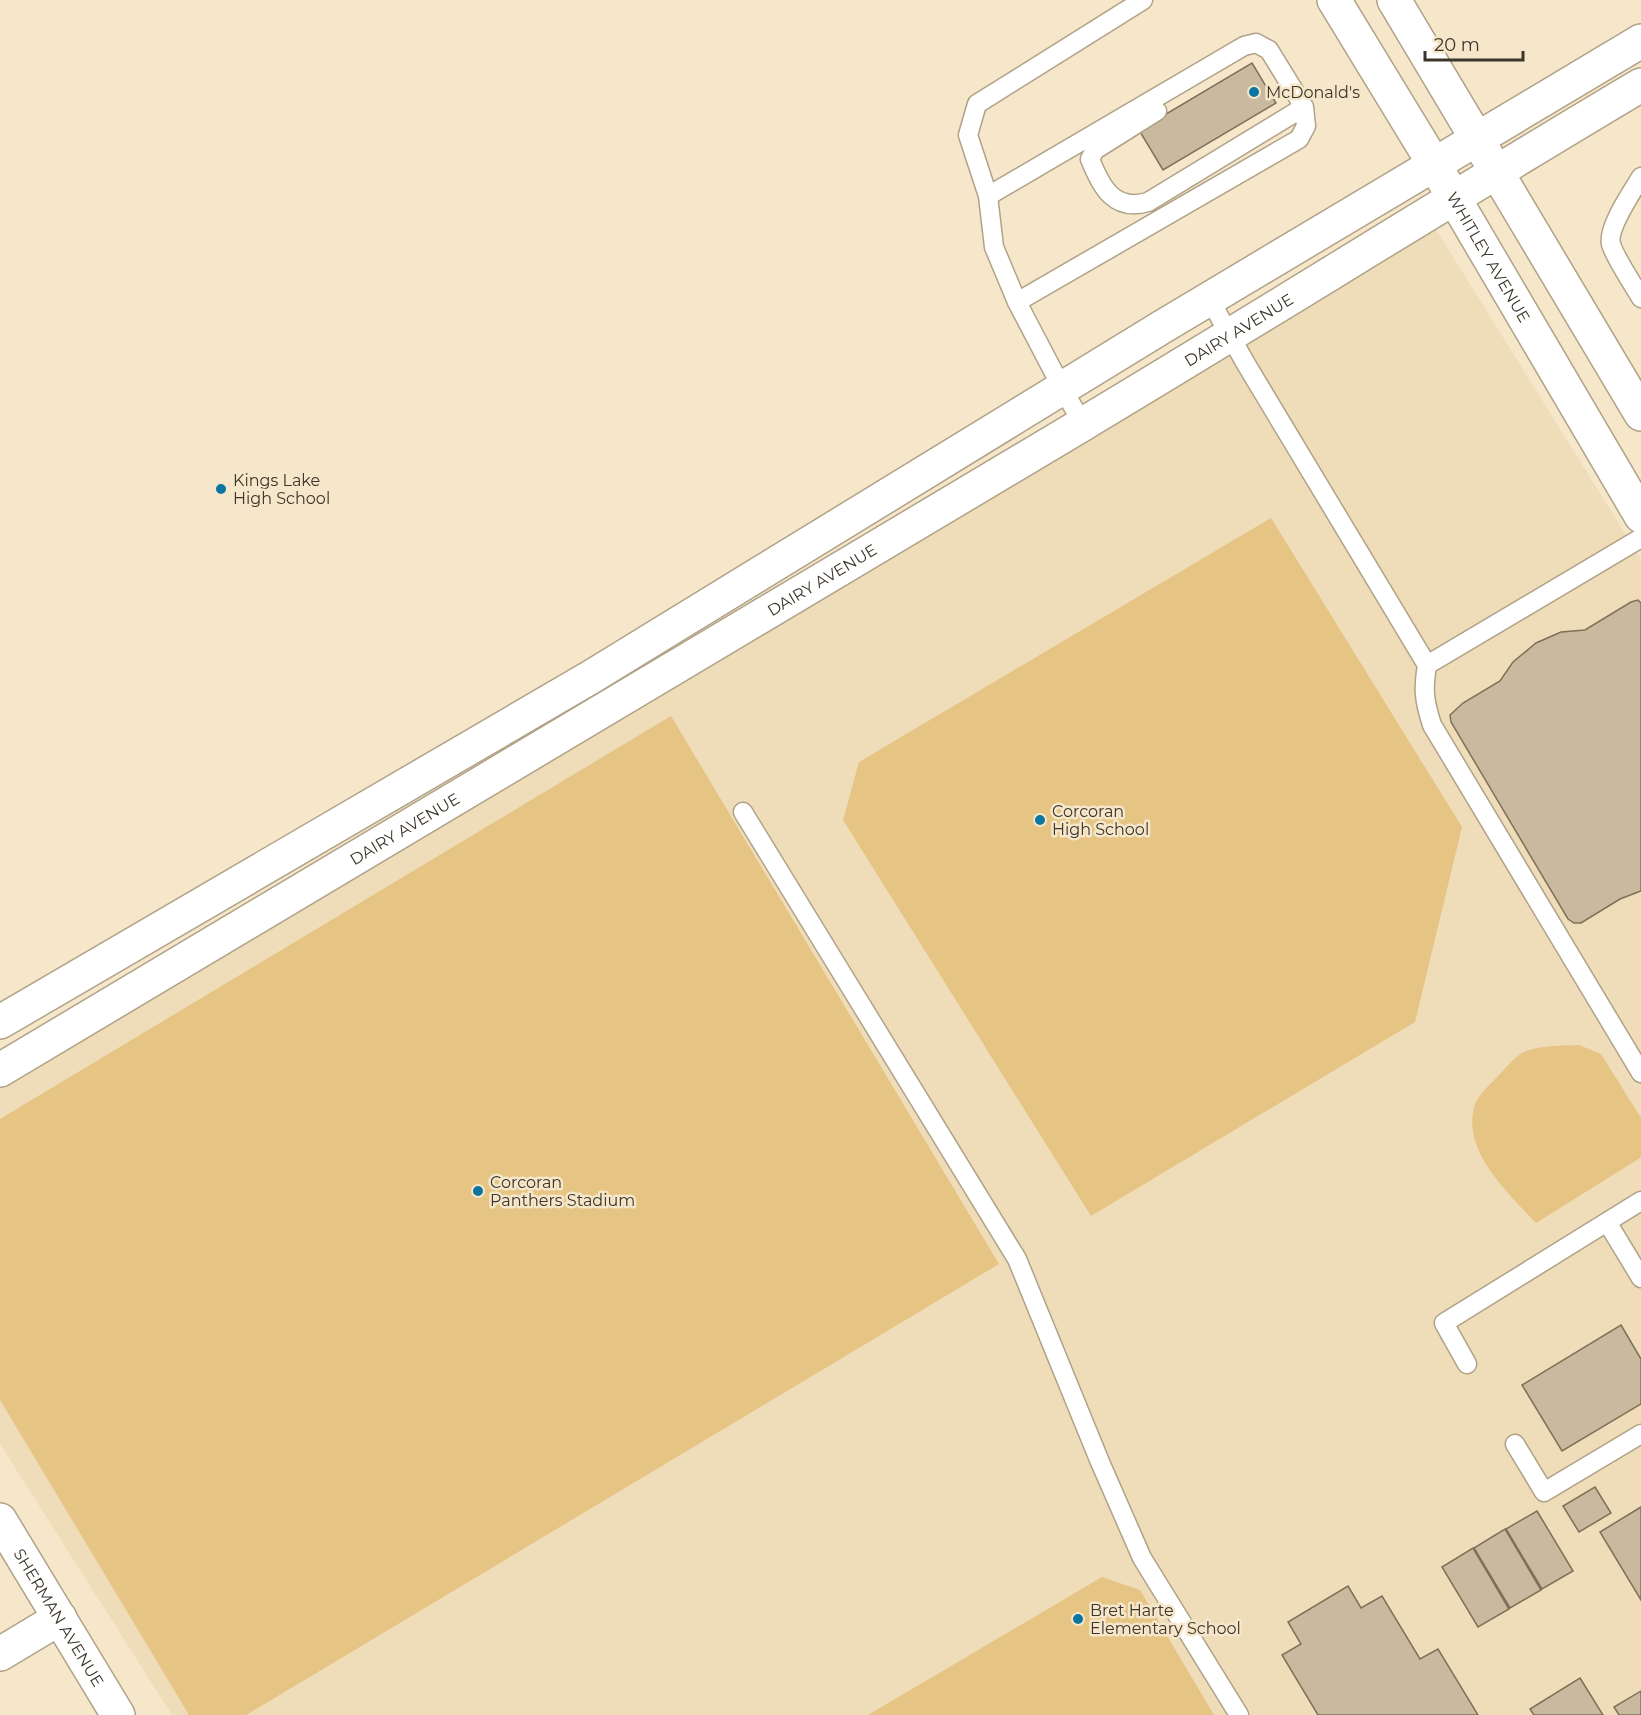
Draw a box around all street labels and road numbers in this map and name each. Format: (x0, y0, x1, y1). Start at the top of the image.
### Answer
street label: WHITLEY AVENUE (1443, 188, 1534, 326)
street label: DAIRY AVENUE (1181, 289, 1297, 370)
street label: DAIRY AVENUE (764, 540, 880, 620)
street label: DAIRY AVENUE (346, 789, 463, 869)
street label: SHERMAN AVENUE (10, 1545, 108, 1690)

